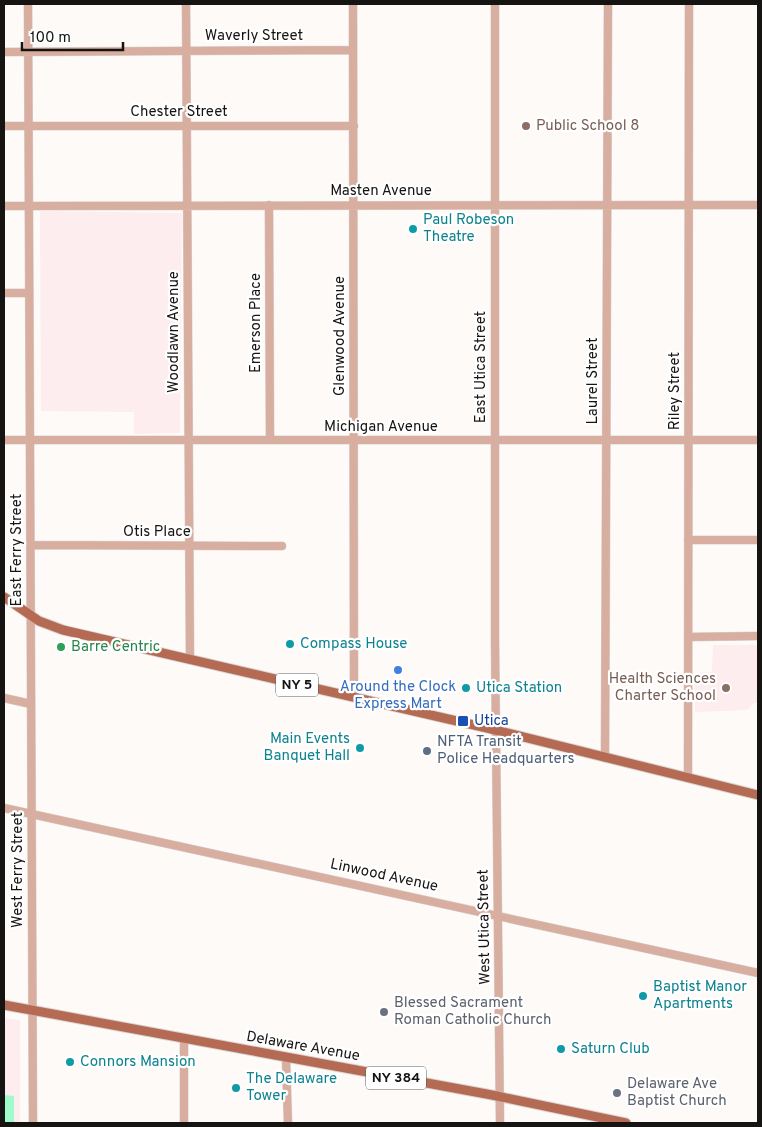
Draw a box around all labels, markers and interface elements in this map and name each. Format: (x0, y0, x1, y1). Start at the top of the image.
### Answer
scale bar (22, 20, 124, 52)
street label: Waverly Street (205, 27, 303, 46)
text: 100 m (30, 29, 71, 48)
street label: Chester Street (130, 103, 228, 122)
place label: Public School 8 (536, 117, 639, 136)
marker: Public School 8 (520, 120, 532, 132)
street label: Masten Avenue (330, 182, 432, 201)
place label: Paul Robeson Theatre (423, 211, 514, 247)
marker: Paul Robeson Theatre (407, 223, 419, 235)
street label: Woodlawn Avenue (165, 271, 184, 393)
street label: Emerson Place (247, 273, 266, 373)
street label: Glenwood Avenue (331, 276, 350, 396)
street label: East Utica Street (472, 311, 491, 423)
street label: Laurel Street (584, 337, 603, 425)
street label: Riley Street (666, 352, 685, 430)
street label: Michigan Avenue (324, 418, 438, 437)
street label: East Ferry Street (8, 494, 27, 606)
street label: Otis Place (123, 523, 191, 542)
place label: Compass House (300, 635, 407, 654)
place label: Barre Centric (71, 638, 160, 657)
marker: Compass House (284, 638, 296, 650)
marker: Barre Centric (55, 641, 67, 653)
marker: Around the Clock Express Mart (392, 664, 404, 676)
place label: Health Sciences Charter School (609, 670, 716, 706)
road number: NY 5 (276, 674, 318, 696)
place label: Around the Clock Express Mart (340, 678, 456, 714)
place label: Utica Station (476, 679, 562, 698)
marker: Utica Station (460, 682, 472, 694)
marker: Health Sciences Charter School (720, 682, 732, 694)
place label: Utica (474, 712, 509, 731)
marker: Utica (456, 714, 470, 728)
place label: Main Events Banquet Hall (264, 730, 350, 766)
place label: NFTA Transit Police Headquarters (437, 733, 575, 769)
marker: Main Events Banquet Hall (354, 742, 366, 754)
marker: NFTA Transit Police Headquarters (421, 745, 433, 757)
street label: West Ferry Street (9, 812, 28, 928)
street label: Linwood Avenue (328, 855, 440, 897)
street label: West Utica Street (474, 869, 496, 985)
place label: Baptist Manor Apartments (653, 978, 747, 1014)
marker: Baptist Manor Apartments (637, 990, 649, 1002)
place label: Blessed Sacrament Roman Catholic Church (394, 994, 551, 1030)
marker: Blessed Sacrament Roman Catholic Church (378, 1006, 390, 1018)
street label: Delaware Avenue (245, 1028, 361, 1066)
place label: Saturn Club (571, 1040, 650, 1059)
marker: Saturn Club (555, 1043, 567, 1055)
place label: Connors Mansion (80, 1053, 196, 1072)
marker: Connors Mansion (64, 1056, 76, 1068)
road number: NY 384 (366, 1066, 426, 1090)
place label: The Delaware Tower (246, 1070, 337, 1106)
place label: Delaware Ave Baptist Church (627, 1075, 727, 1111)
marker: The Delaware Tower (230, 1082, 242, 1094)
marker: Delaware Ave Baptist Church (611, 1087, 623, 1099)

